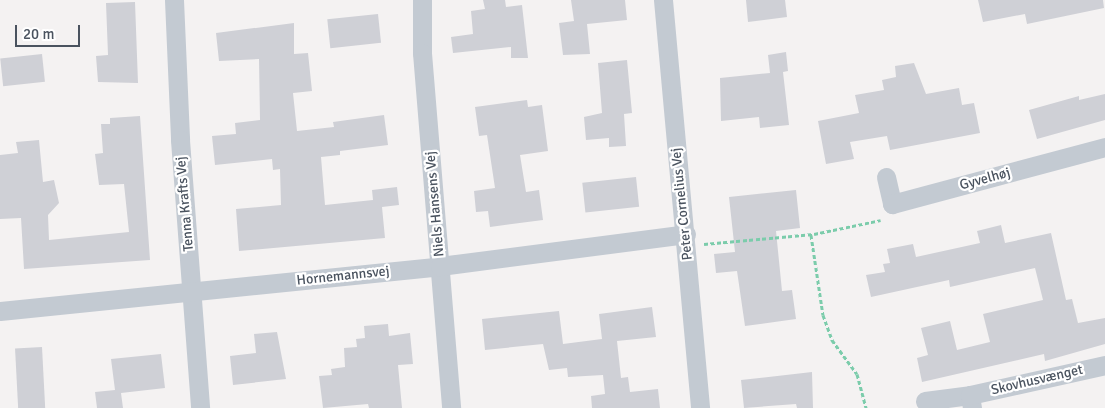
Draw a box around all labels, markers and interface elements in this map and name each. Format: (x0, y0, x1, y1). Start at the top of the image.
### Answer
scale bar (18, 15, 82, 47)
text: 20 m (23, 25, 54, 43)
street label: Peter Cornelius Vej (668, 147, 696, 261)
street label: Niels Hansens Vej (422, 150, 448, 258)
street label: Tenna Krafts Vej (172, 156, 198, 252)
street label: Gyvelhøj (958, 164, 1012, 194)
street label: Hornemannsvej (296, 263, 390, 289)
street label: Skovhusvænget (989, 361, 1085, 399)

